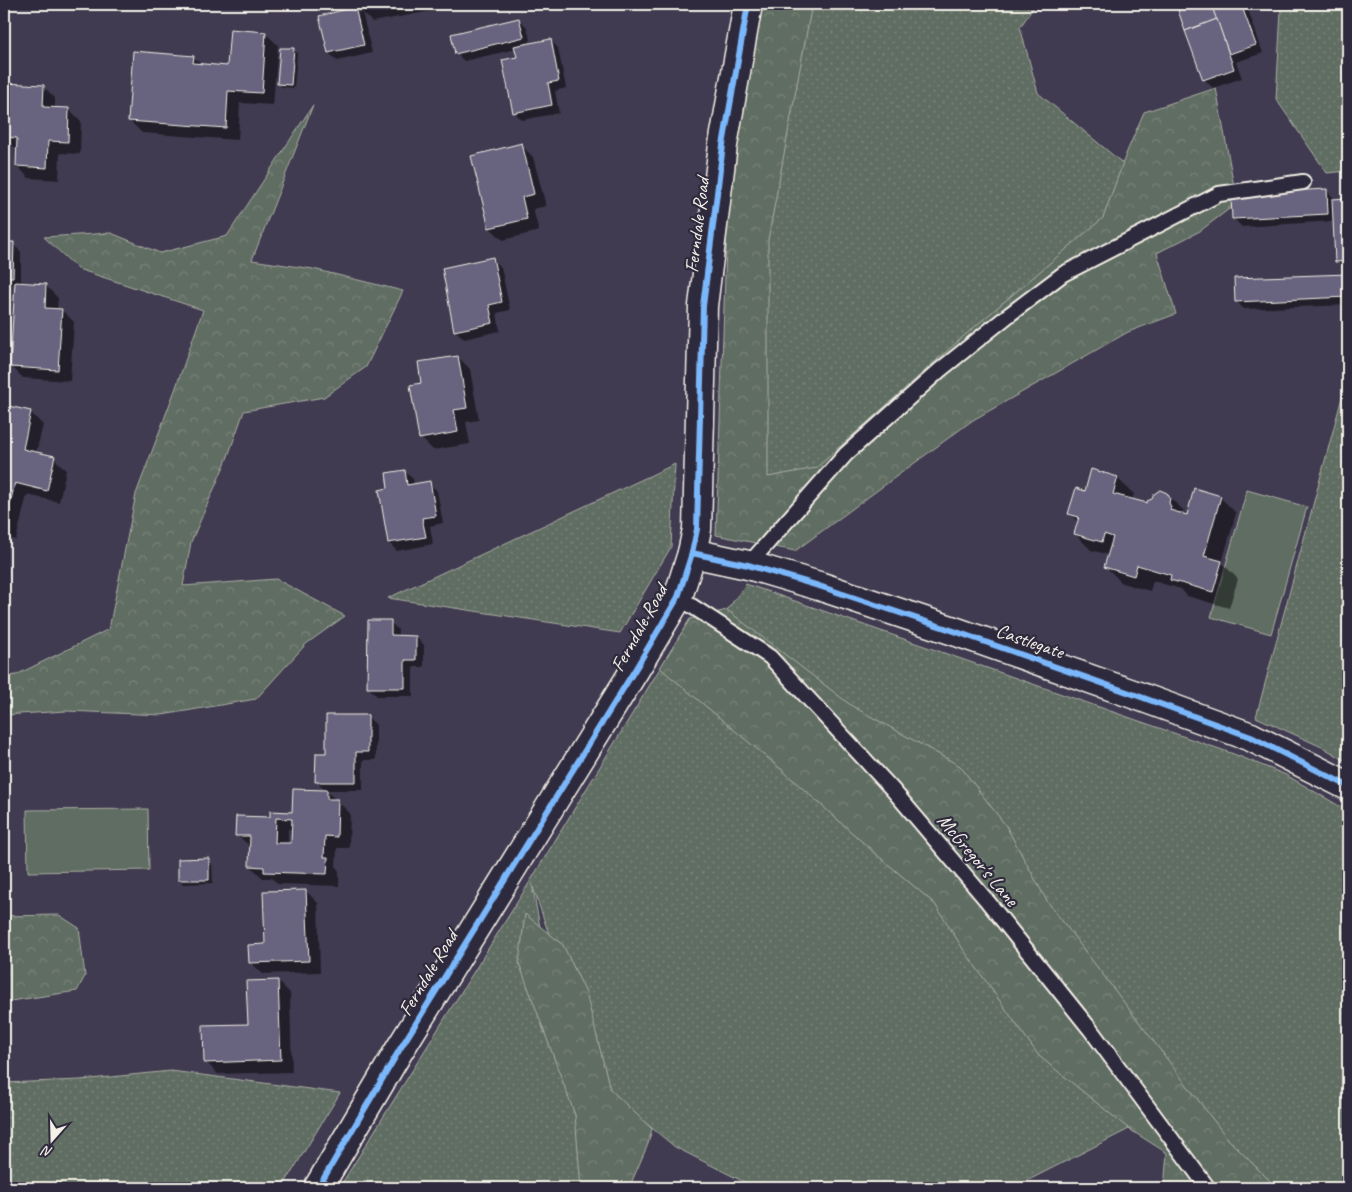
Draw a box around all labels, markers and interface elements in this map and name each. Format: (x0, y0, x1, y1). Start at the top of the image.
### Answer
street label: Ferndale Road (679, 173, 716, 274)
street label: Ferndale Road (605, 577, 675, 676)
street label: Castlegate (993, 618, 1069, 665)
street label: McGregor's Lane (932, 809, 1025, 913)
street label: Ferndale Road (393, 923, 465, 1020)
north arrow (28, 1114, 78, 1164)
text: N (39, 1141, 55, 1161)

